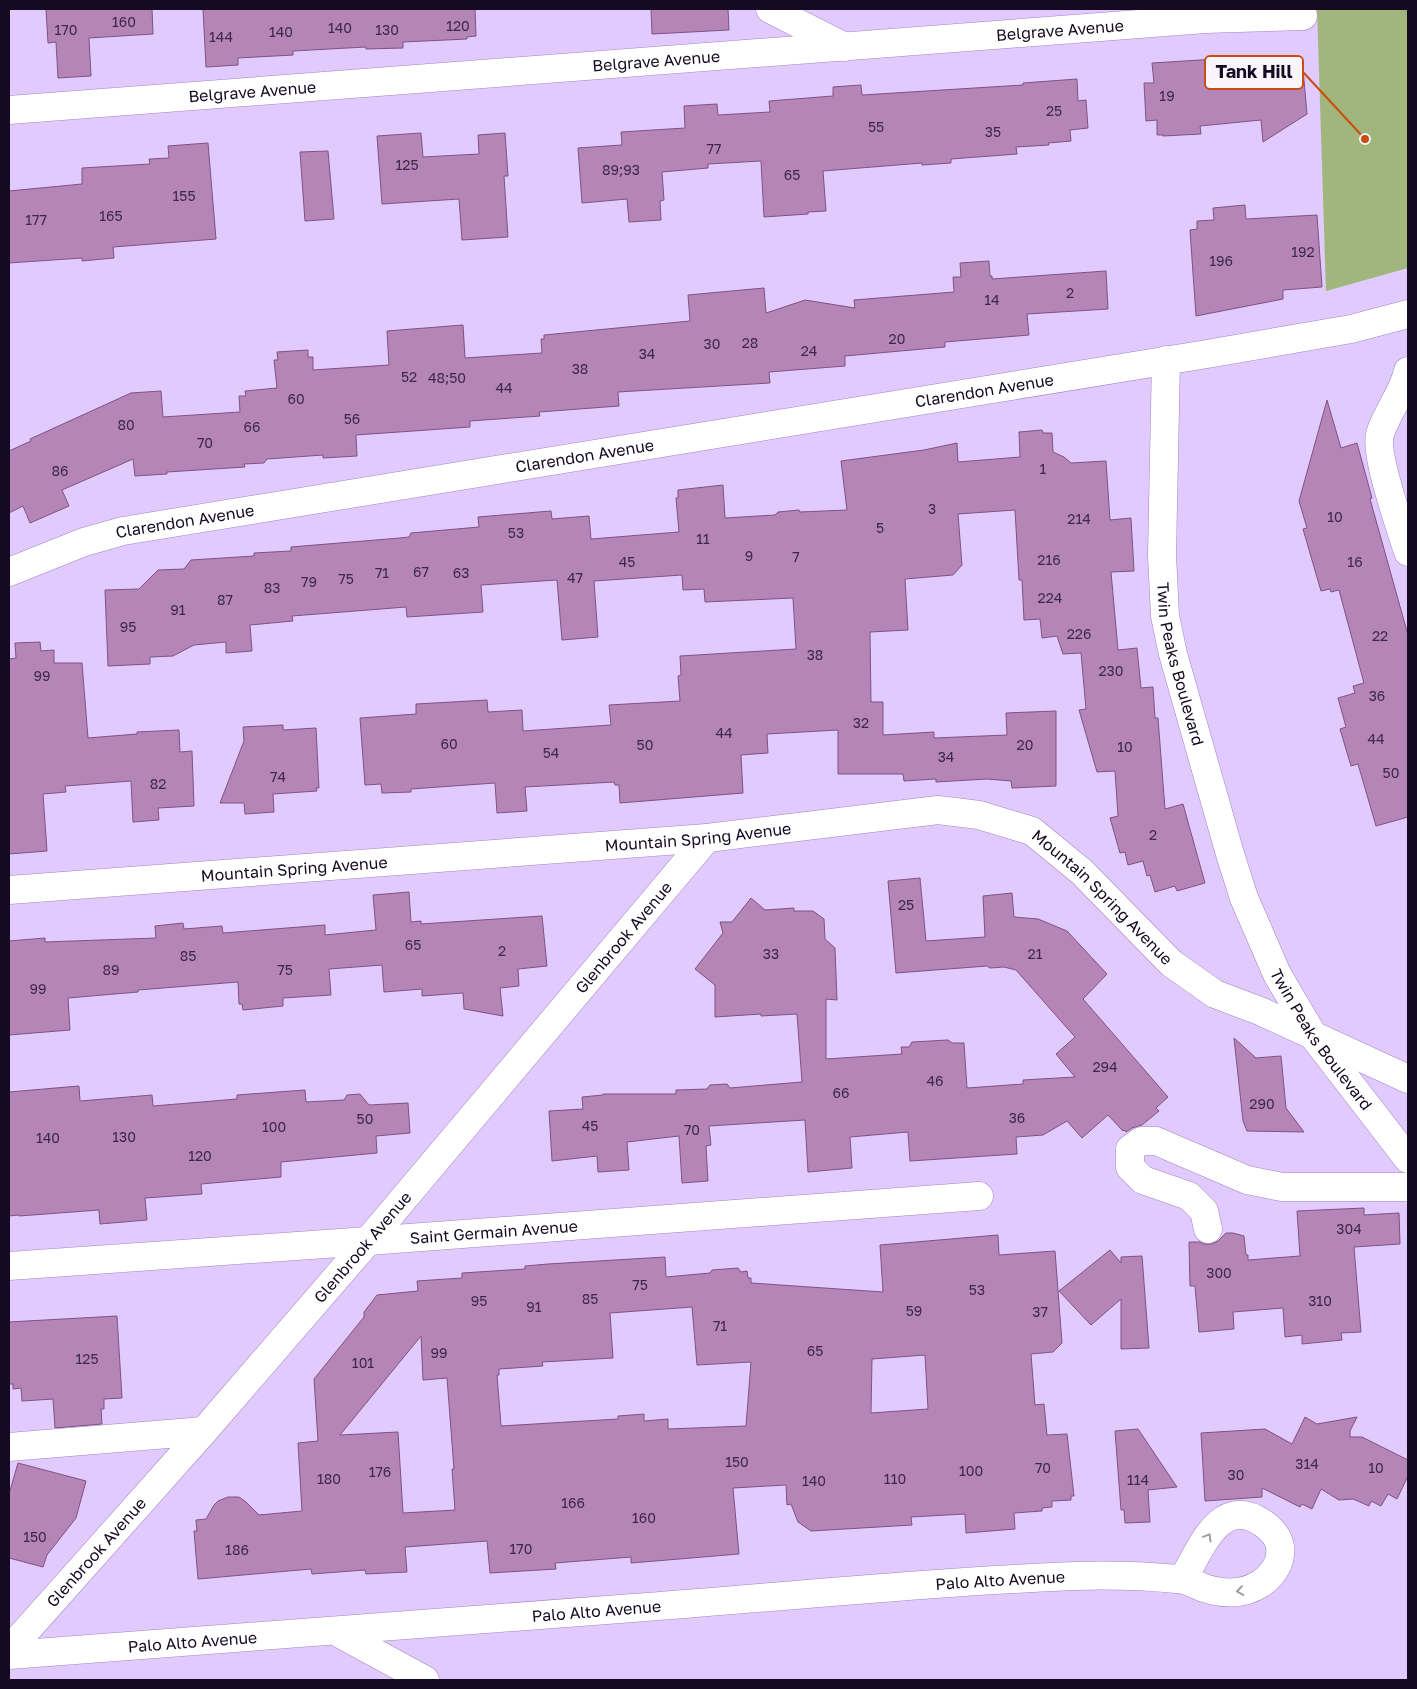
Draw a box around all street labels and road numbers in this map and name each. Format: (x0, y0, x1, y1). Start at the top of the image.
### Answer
street label: Belgrave Avenue (995, 15, 1125, 45)
street label: Belgrave Avenue (592, 46, 721, 76)
street label: Belgrave Avenue (188, 77, 317, 106)
street label: Clarendon Avenue (914, 369, 1055, 412)
street label: Clarendon Avenue (514, 434, 655, 477)
street label: Clarendon Avenue (113, 500, 256, 543)
street label: Twin Peaks Boulevard (1153, 582, 1209, 748)
street label: Mountain Spring Avenue (604, 818, 792, 856)
street label: Mountain Spring Avenue (1028, 825, 1177, 969)
street label: Mountain Spring Avenue (200, 852, 388, 886)
street label: Glenbrook Avenue (571, 877, 676, 997)
street label: Twin Peaks Boulevard (1266, 966, 1377, 1114)
street label: Glenbrook Avenue (309, 1187, 415, 1307)
street label: Saint Germain Avenue (409, 1216, 578, 1248)
street label: Glenbrook Avenue (42, 1493, 150, 1611)
street label: Palo Alto Avenue (935, 1566, 1065, 1594)
street label: Palo Alto Avenue (531, 1596, 662, 1626)
street label: Palo Alto Avenue (127, 1627, 258, 1656)

